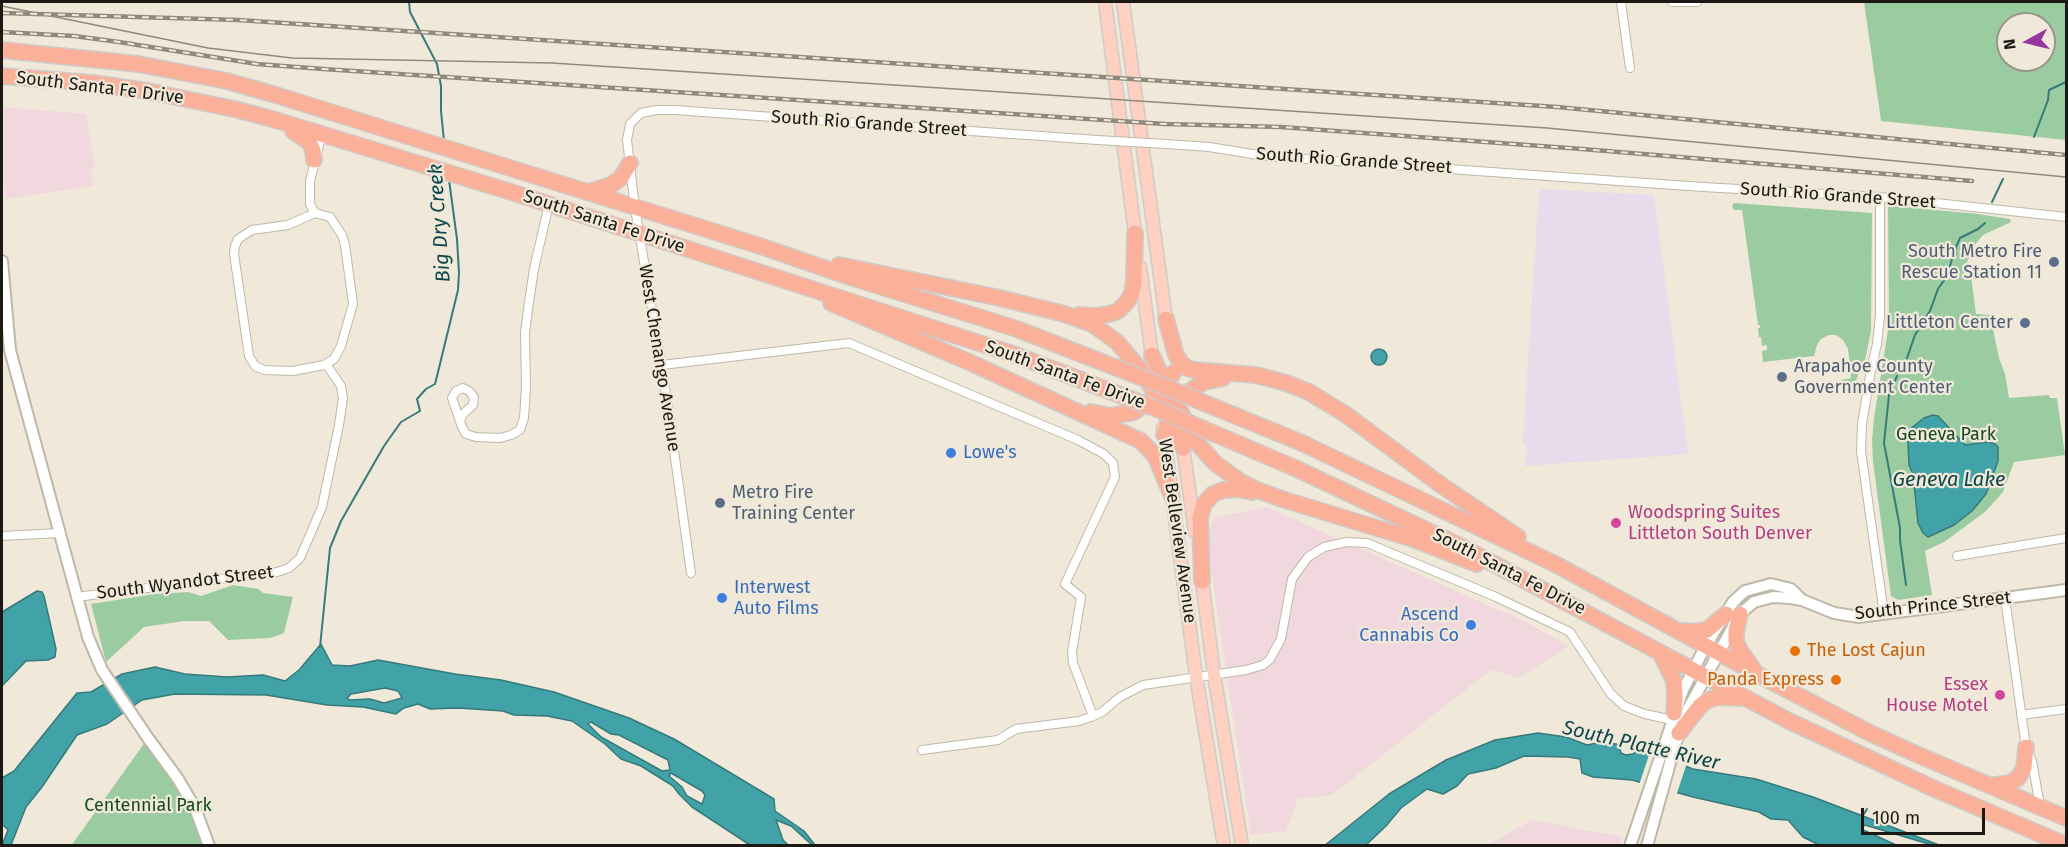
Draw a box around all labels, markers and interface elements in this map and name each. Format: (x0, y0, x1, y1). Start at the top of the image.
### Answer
north arrow (1996, 12, 2056, 72)
text: N (2000, 38, 2020, 51)
street label: South Santa Fe Drive (15, 67, 185, 109)
street label: South Rio Grande Street (770, 106, 968, 142)
street label: South Rio Grande Street (1255, 143, 1453, 179)
water label: Big Dry Creek (424, 163, 456, 283)
street label: South Rio Grande Street (1739, 178, 1937, 214)
street label: South Santa Fe Drive (520, 186, 688, 258)
place label: South Metro Fire Rescue Station 11 (1901, 241, 2042, 284)
marker: South Metro Fire Rescue Station 11 (2047, 255, 2061, 269)
street label: West Chenango Avenue (634, 263, 684, 453)
place label: Littleton Center (1886, 312, 2013, 334)
marker: Littleton Center (2018, 316, 2032, 330)
street label: South Santa Fe Drive (982, 336, 1148, 414)
place label: Arapahoe County Government Center (1794, 356, 1952, 398)
marker: Arapahoe County Government Center (1775, 370, 1789, 384)
park label: Geneva Park (1896, 424, 1996, 446)
street label: West Belleview Avenue (1153, 437, 1201, 625)
place label: Lowe's (963, 442, 1017, 464)
marker: Lowe's (944, 446, 958, 460)
water label: Geneva Lake (1893, 468, 2005, 492)
place label: Metro Fire Training Center (732, 482, 855, 524)
marker: Metro Fire Training Center (713, 496, 727, 510)
place label: Woodspring Suites Littleton South Denver (1628, 502, 1812, 544)
marker: Woodspring Suites Littleton South Denver (1609, 516, 1623, 530)
street label: South Santa Fe Drive (1429, 524, 1589, 620)
street label: South Wyandot Street (95, 561, 275, 605)
place label: Interwest Auto Films (734, 577, 819, 620)
street label: South Prince Street (1854, 587, 2012, 625)
marker: Interwest Auto Films (715, 591, 729, 605)
place label: Ascend Cannabis Co (1359, 604, 1459, 646)
marker: Ascend Cannabis Co (1464, 618, 1478, 632)
place label: The Lost Cajun (1807, 640, 1926, 662)
marker: The Lost Cajun (1788, 644, 1802, 658)
place label: Panda Express (1707, 669, 1824, 691)
marker: Panda Express (1829, 673, 1843, 687)
place label: Essex House Motel (1886, 674, 1988, 716)
marker: Essex House Motel (1993, 688, 2007, 702)
water label: South Platte River (1560, 716, 1722, 776)
park label: Centennial Park (84, 795, 212, 817)
scale bar (1864, 796, 1988, 834)
text: 100 m (1872, 807, 1920, 829)

